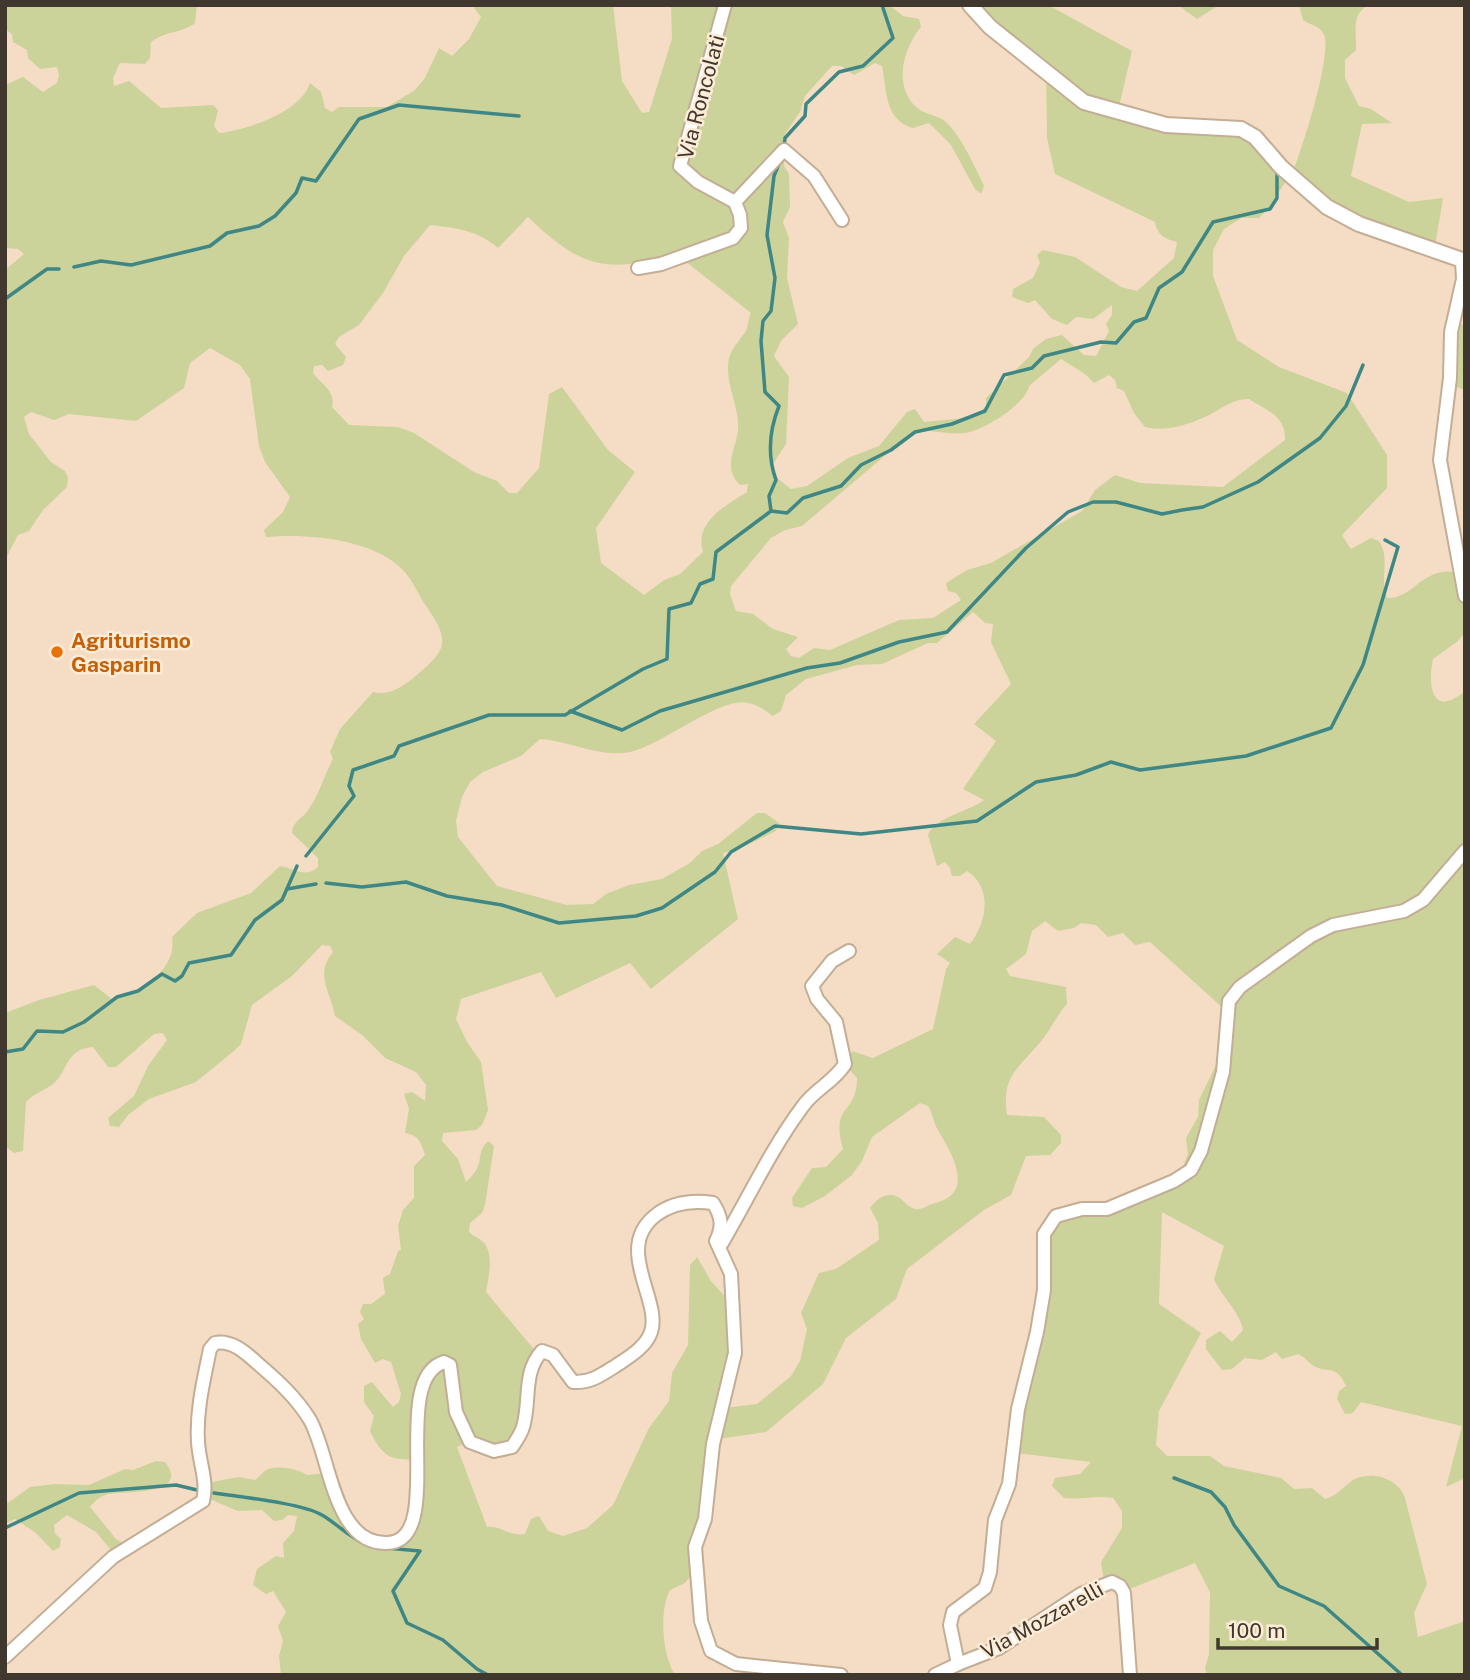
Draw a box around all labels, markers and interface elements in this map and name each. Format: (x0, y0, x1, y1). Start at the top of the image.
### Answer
street label: Via Roncolati (672, 32, 730, 162)
place label: Agriturismo Gasparin (71, 628, 191, 677)
marker: Agriturismo Gasparin (49, 644, 65, 660)
street label: Via Mozzarelli (977, 1576, 1107, 1664)
scale bar (1218, 1606, 1377, 1650)
text: 100 m (1228, 1618, 1285, 1643)

